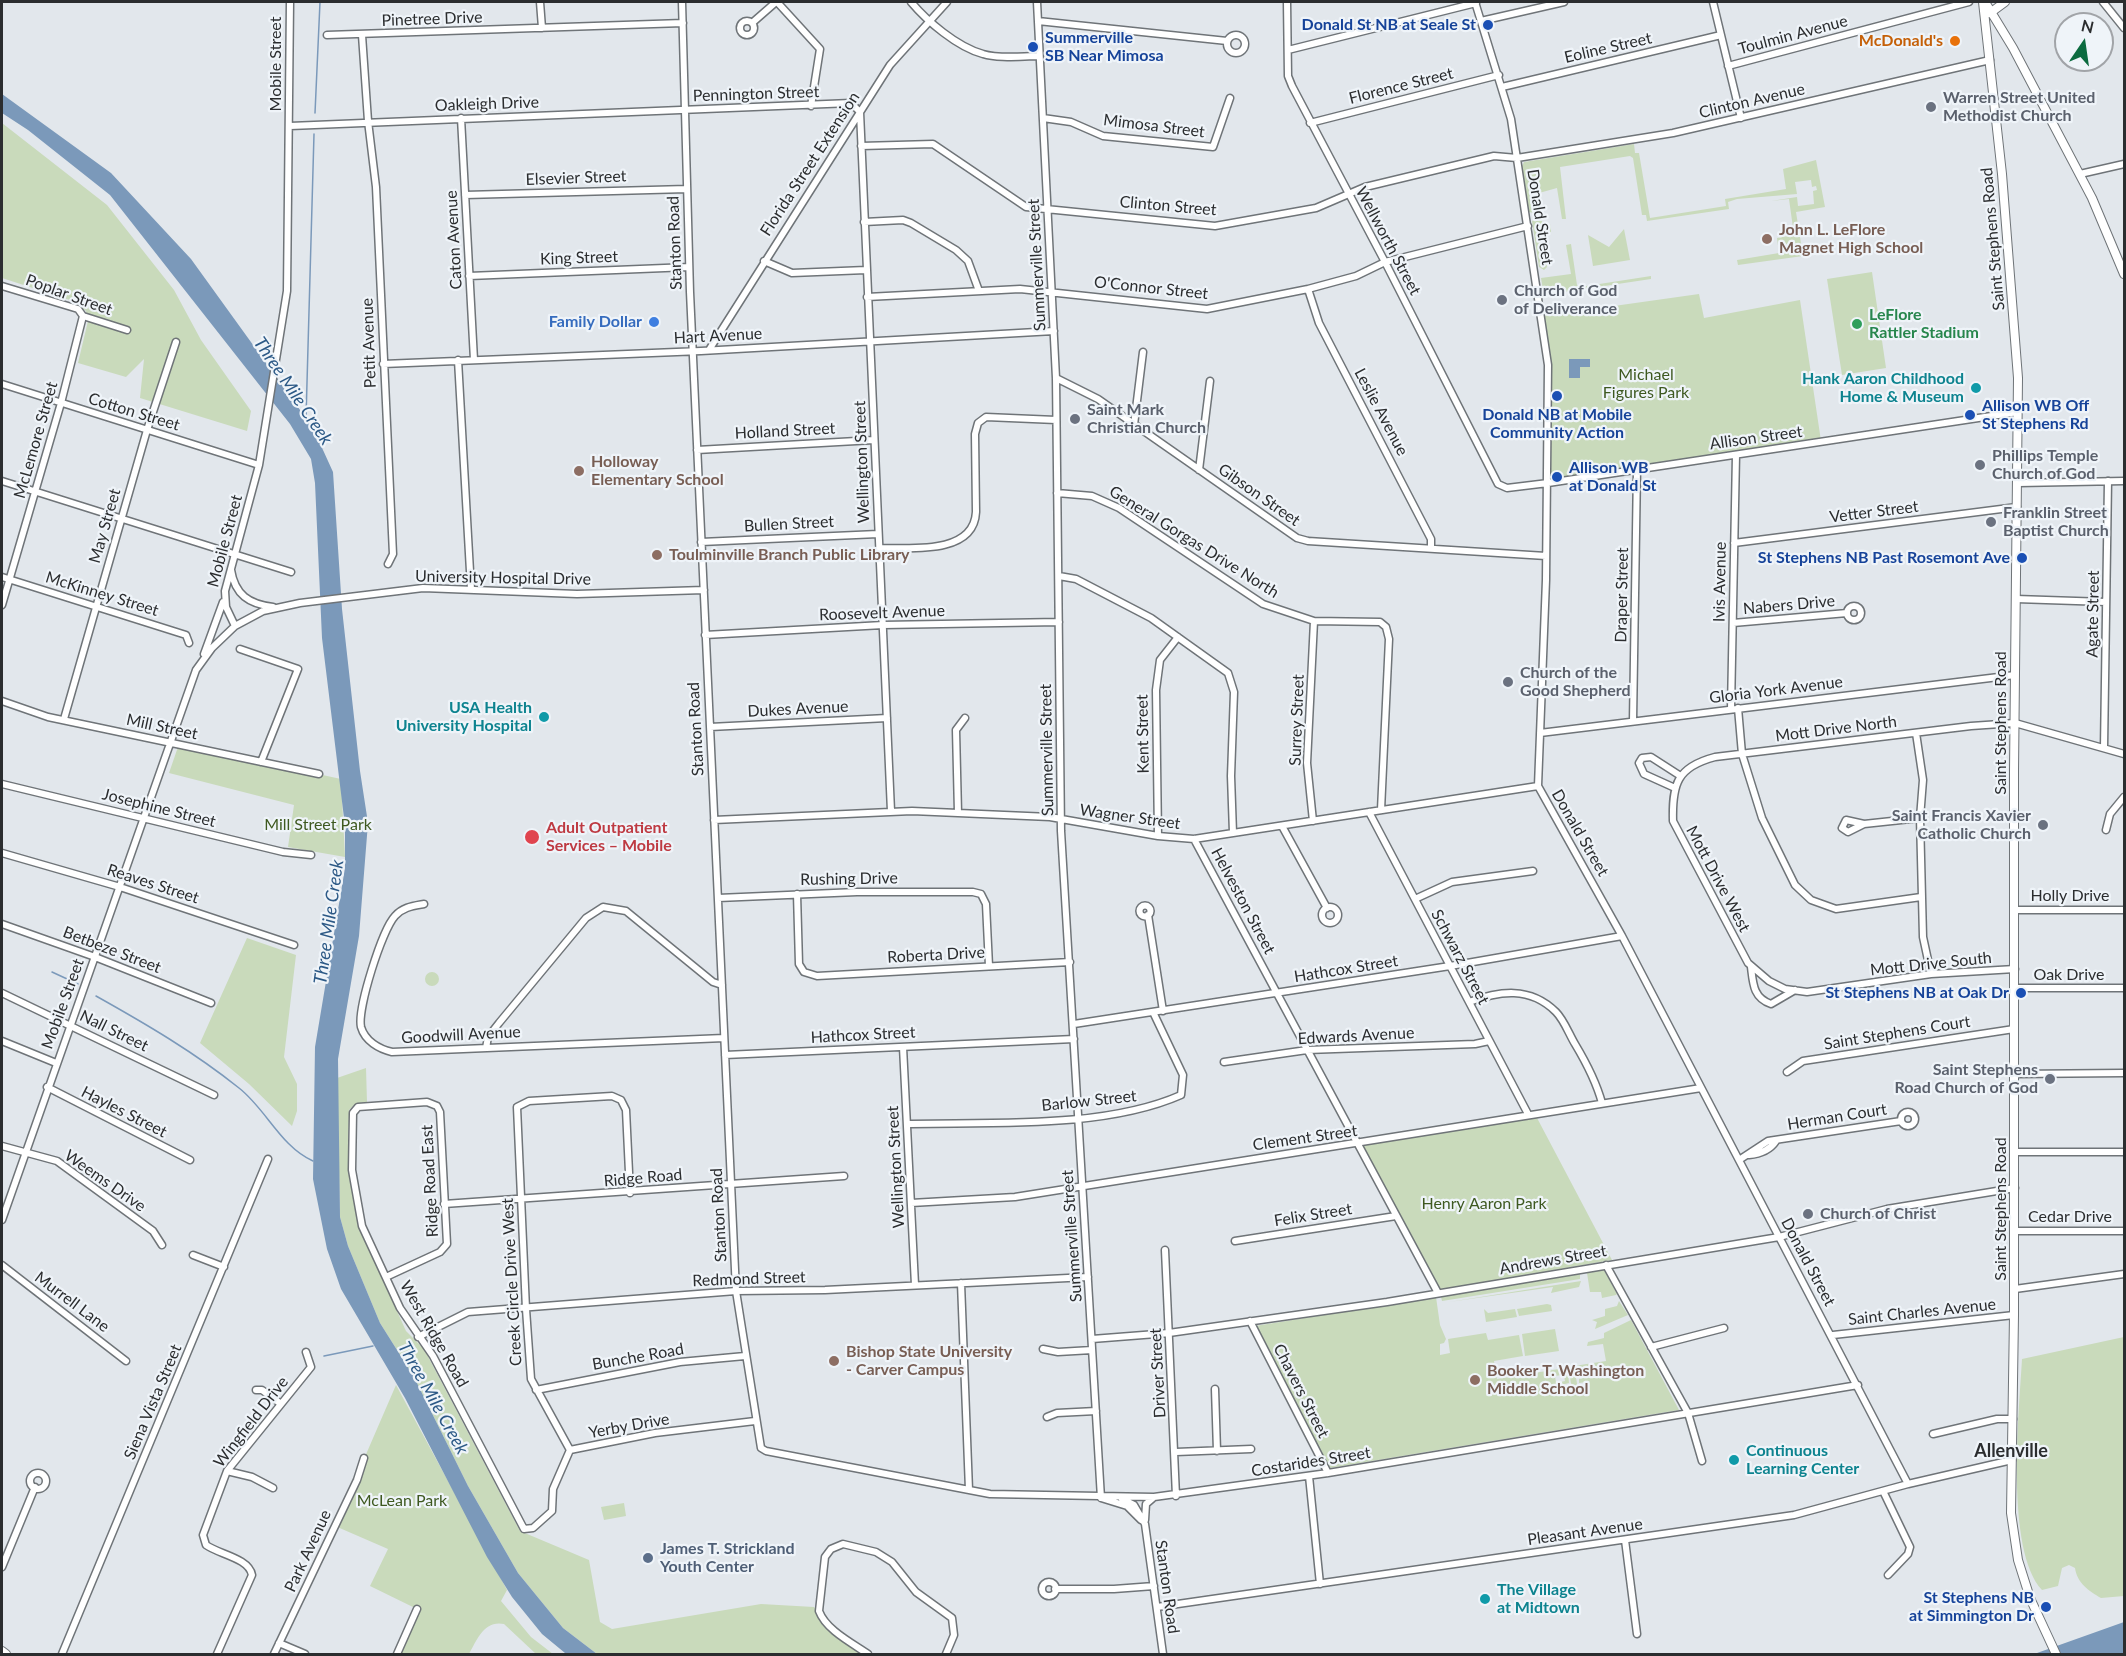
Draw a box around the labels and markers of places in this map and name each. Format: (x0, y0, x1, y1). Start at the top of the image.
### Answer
place label: Donald St NB at Seale St (1302, 15, 1476, 35)
marker: Donald St NB at Seale St (1481, 18, 1495, 32)
place label: Summerville SB Near Mimosa (1045, 28, 1164, 66)
place label: McDonald's (1859, 31, 1943, 51)
marker: McDonald's (1948, 34, 1962, 48)
marker: Summerville SB Near Mimosa (1026, 40, 1040, 54)
place label: Warren Street United Methodist Church (1943, 88, 2095, 126)
marker: Warren Street United Methodist Church (1924, 100, 1938, 114)
place label: John L. LeFlore Magnet High School (1779, 220, 1923, 258)
marker: John L. LeFlore Magnet High School (1760, 232, 1774, 246)
place label: Church of God of Deliverance (1514, 281, 1617, 319)
marker: Church of God of Deliverance (1495, 293, 1509, 307)
place label: LeFlore Rattler Stadium (1869, 305, 1979, 343)
place label: Family Dollar (549, 312, 642, 332)
marker: Family Dollar (647, 315, 661, 329)
marker: LeFlore Rattler Stadium (1850, 317, 1864, 331)
place label: Hank Aaron Childhood Home & Museum (1802, 369, 1964, 407)
marker: Hank Aaron Childhood Home & Museum (1969, 381, 1983, 395)
marker: Donald NB at Mobile Community Action (1550, 389, 1564, 403)
place label: Allison WB Off St Stephens Rd (1982, 396, 2089, 434)
place label: Saint Mark Christian Church (1087, 400, 1206, 438)
place label: Donald NB at Mobile Community Action (1482, 405, 1632, 443)
marker: Allison WB Off St Stephens Rd (1963, 408, 1977, 422)
marker: Saint Mark Christian Church (1068, 412, 1082, 426)
place label: Phillips Temple Church of God (1992, 446, 2098, 484)
place label: Holloway Elementary School (591, 452, 724, 490)
place label: Allison WB at Donald St (1569, 458, 1657, 496)
marker: Phillips Temple Church of God (1973, 458, 1987, 472)
marker: Holloway Elementary School (572, 464, 586, 478)
marker: Allison WB at Donald St (1550, 470, 1564, 484)
place label: Franklin Street Baptist Church (2003, 503, 2109, 541)
marker: Franklin Street Baptist Church (1984, 515, 1998, 529)
place label: Toulminville Branch Public Library (669, 545, 910, 565)
marker: Toulminville Branch Public Library (650, 548, 664, 562)
place label: St Stephens NB Past Rosemont Ave (1758, 548, 2010, 568)
marker: St Stephens NB Past Rosemont Ave (2015, 551, 2029, 565)
place label: Church of the Good Shepherd (1520, 663, 1631, 701)
marker: Church of the Good Shepherd (1501, 675, 1515, 689)
place label: USA Health University Hospital (396, 698, 532, 736)
marker: USA Health University Hospital (537, 710, 551, 724)
place label: Saint Francis Xavier Catholic Church (1892, 806, 2031, 844)
place label: Adult Outpatient Services – Mobile (546, 818, 672, 856)
marker: Saint Francis Xavier Catholic Church (2036, 818, 2050, 832)
marker: Adult Outpatient Services – Mobile (523, 828, 541, 846)
place label: St Stephens NB at Oak Dr (1825, 983, 2009, 1003)
marker: St Stephens NB at Oak Dr (2014, 986, 2028, 1000)
place label: Saint Stephens Road Church of God (1895, 1060, 2038, 1098)
marker: Saint Stephens Road Church of God (2043, 1072, 2057, 1086)
place label: Church of Christ (1820, 1204, 1936, 1224)
marker: Church of Christ (1801, 1207, 1815, 1221)
place label: Bishop State University - Carver Campus (846, 1342, 1012, 1380)
marker: Bishop State University - Carver Campus (827, 1354, 841, 1368)
place label: Booker T. Washington Middle School (1487, 1361, 1644, 1399)
marker: Booker T. Washington Middle School (1468, 1373, 1482, 1387)
place label: Continuous Learning Center (1746, 1441, 1859, 1479)
marker: Continuous Learning Center (1727, 1453, 1741, 1467)
place label: James T. Strickland Youth Center (660, 1539, 795, 1577)
marker: James T. Strickland Youth Center (641, 1551, 655, 1565)
place label: The Village at Midtown (1497, 1580, 1580, 1618)
place label: St Stephens NB at Simmington Dr (1909, 1588, 2034, 1626)
marker: The Village at Midtown (1478, 1592, 1492, 1606)
marker: St Stephens NB at Simmington Dr (2039, 1600, 2053, 1614)

